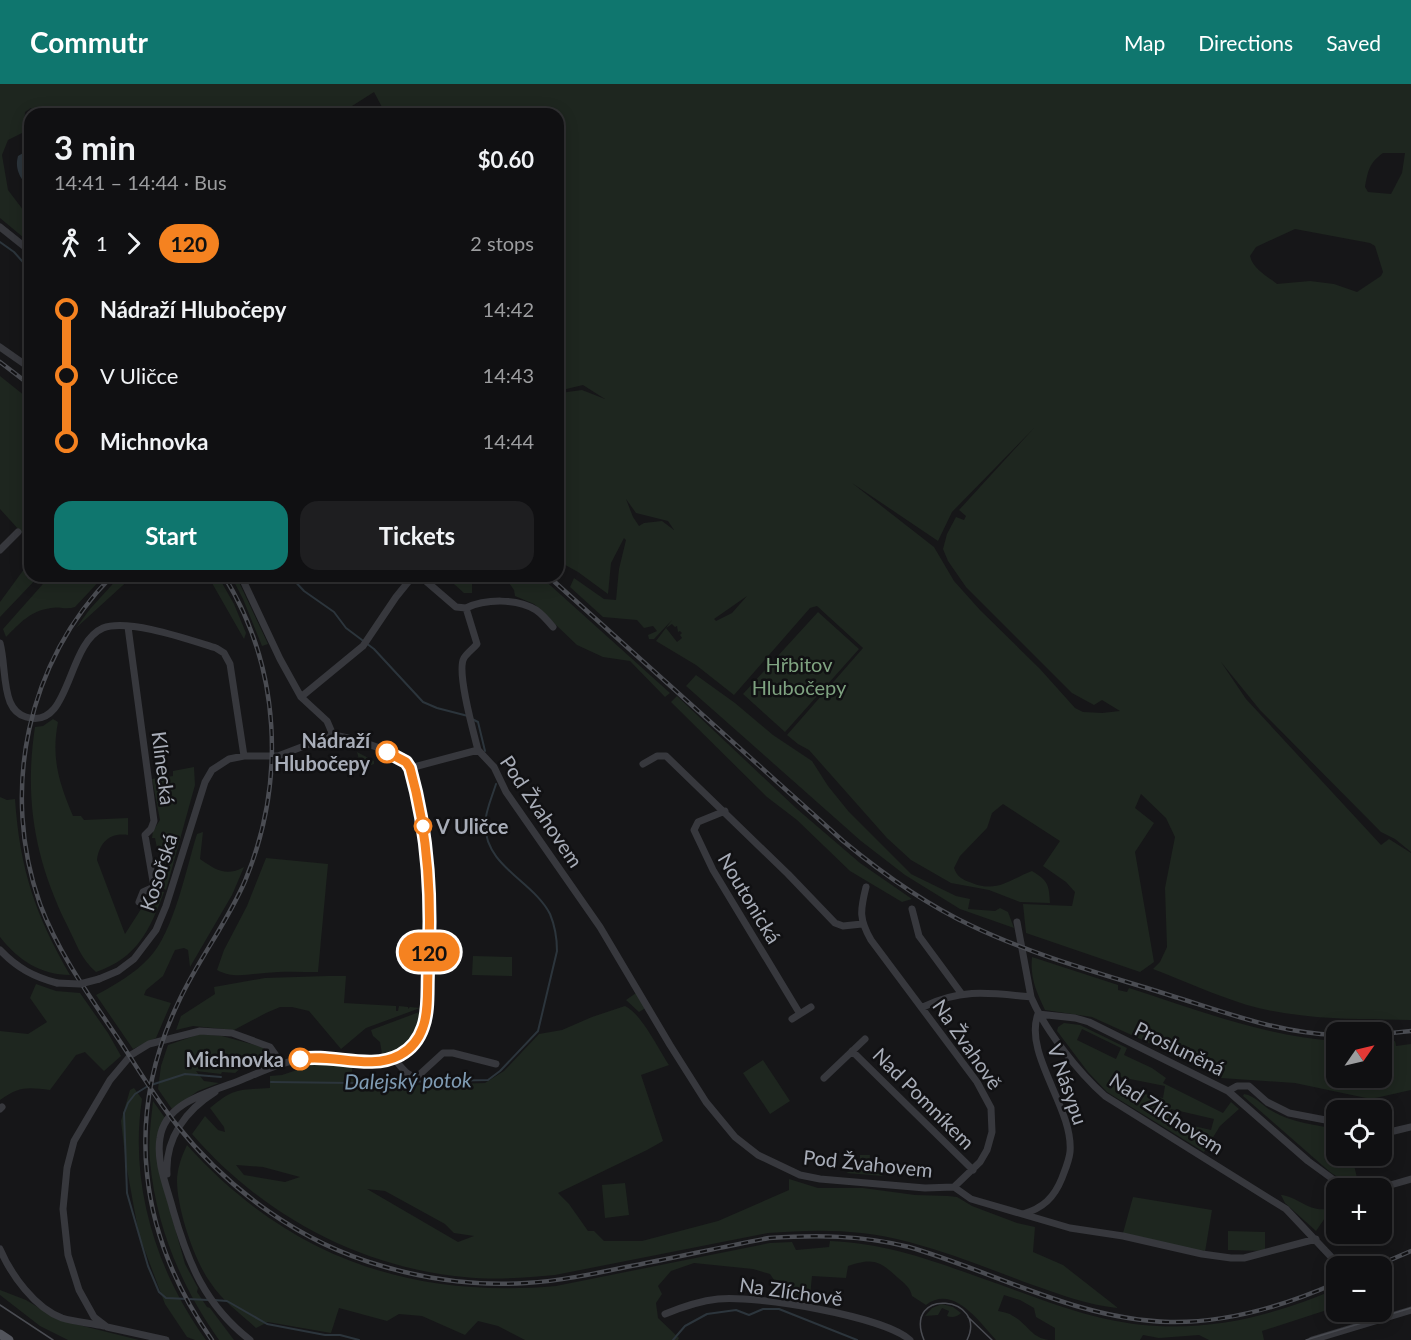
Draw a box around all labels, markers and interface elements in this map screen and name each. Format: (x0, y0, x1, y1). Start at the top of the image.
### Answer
text: Commutr (30, 25, 148, 59)
text: Map (1124, 30, 1165, 55)
text: Directions (1198, 30, 1293, 55)
text: Saved (1326, 30, 1381, 55)
text: 3 min (54, 127, 136, 167)
text: $0.60 (478, 146, 534, 173)
text: 14:41 – 14:44 · Bus (54, 170, 227, 194)
icon: walk (54, 227, 87, 260)
icon: forward (117, 227, 150, 260)
text: 1 (96, 231, 108, 255)
text: 120 (171, 231, 207, 256)
text: 2 stops (470, 231, 534, 255)
text: Nádraží Hlubočepy (100, 296, 286, 323)
text: 14:42 (483, 297, 534, 321)
text: V Uličce (100, 362, 178, 389)
text: 14:43 (483, 363, 534, 387)
text: Michnovka (100, 428, 208, 455)
text: 14:44 (483, 429, 534, 453)
button: Start (54, 501, 288, 570)
button: Tickets (300, 501, 534, 570)
park label: Hřbitov Hlubočepy (752, 652, 847, 699)
place label: Nádraží Hlubočepy (274, 728, 372, 775)
street label: Klínecká (148, 730, 180, 806)
marker: Nádraží Hlubočepy (376, 741, 398, 763)
street label: Pod Žvahovem (496, 750, 588, 872)
place label: V Uličce (435, 814, 509, 838)
marker: V Uličce (414, 817, 432, 835)
street label: Kosořská (134, 830, 182, 914)
street label: Noutonická (714, 848, 786, 948)
line badge: 120 (394, 932, 464, 972)
text: 120 (411, 940, 447, 965)
street label: Na Žvahově (928, 994, 1008, 1094)
street label: Prosluněná (1131, 1016, 1229, 1080)
north arrow (1326, 1022, 1392, 1088)
map controls (1326, 1022, 1392, 1322)
street label: V Násypu (1043, 1040, 1093, 1128)
street label: Nad Pomníkem (868, 1042, 980, 1154)
place label: Michnovka (185, 1047, 284, 1071)
marker: Michnovka (289, 1048, 311, 1070)
water label: Dalejský potok (344, 1066, 473, 1094)
street label: Nad Zlíchovem (1105, 1067, 1229, 1159)
button: locate (1326, 1100, 1392, 1166)
street label: Pod Žvahovem (802, 1144, 934, 1182)
button: + (1326, 1178, 1392, 1244)
button: − (1326, 1256, 1392, 1322)
street label: Na Zlíchově (738, 1272, 844, 1310)

